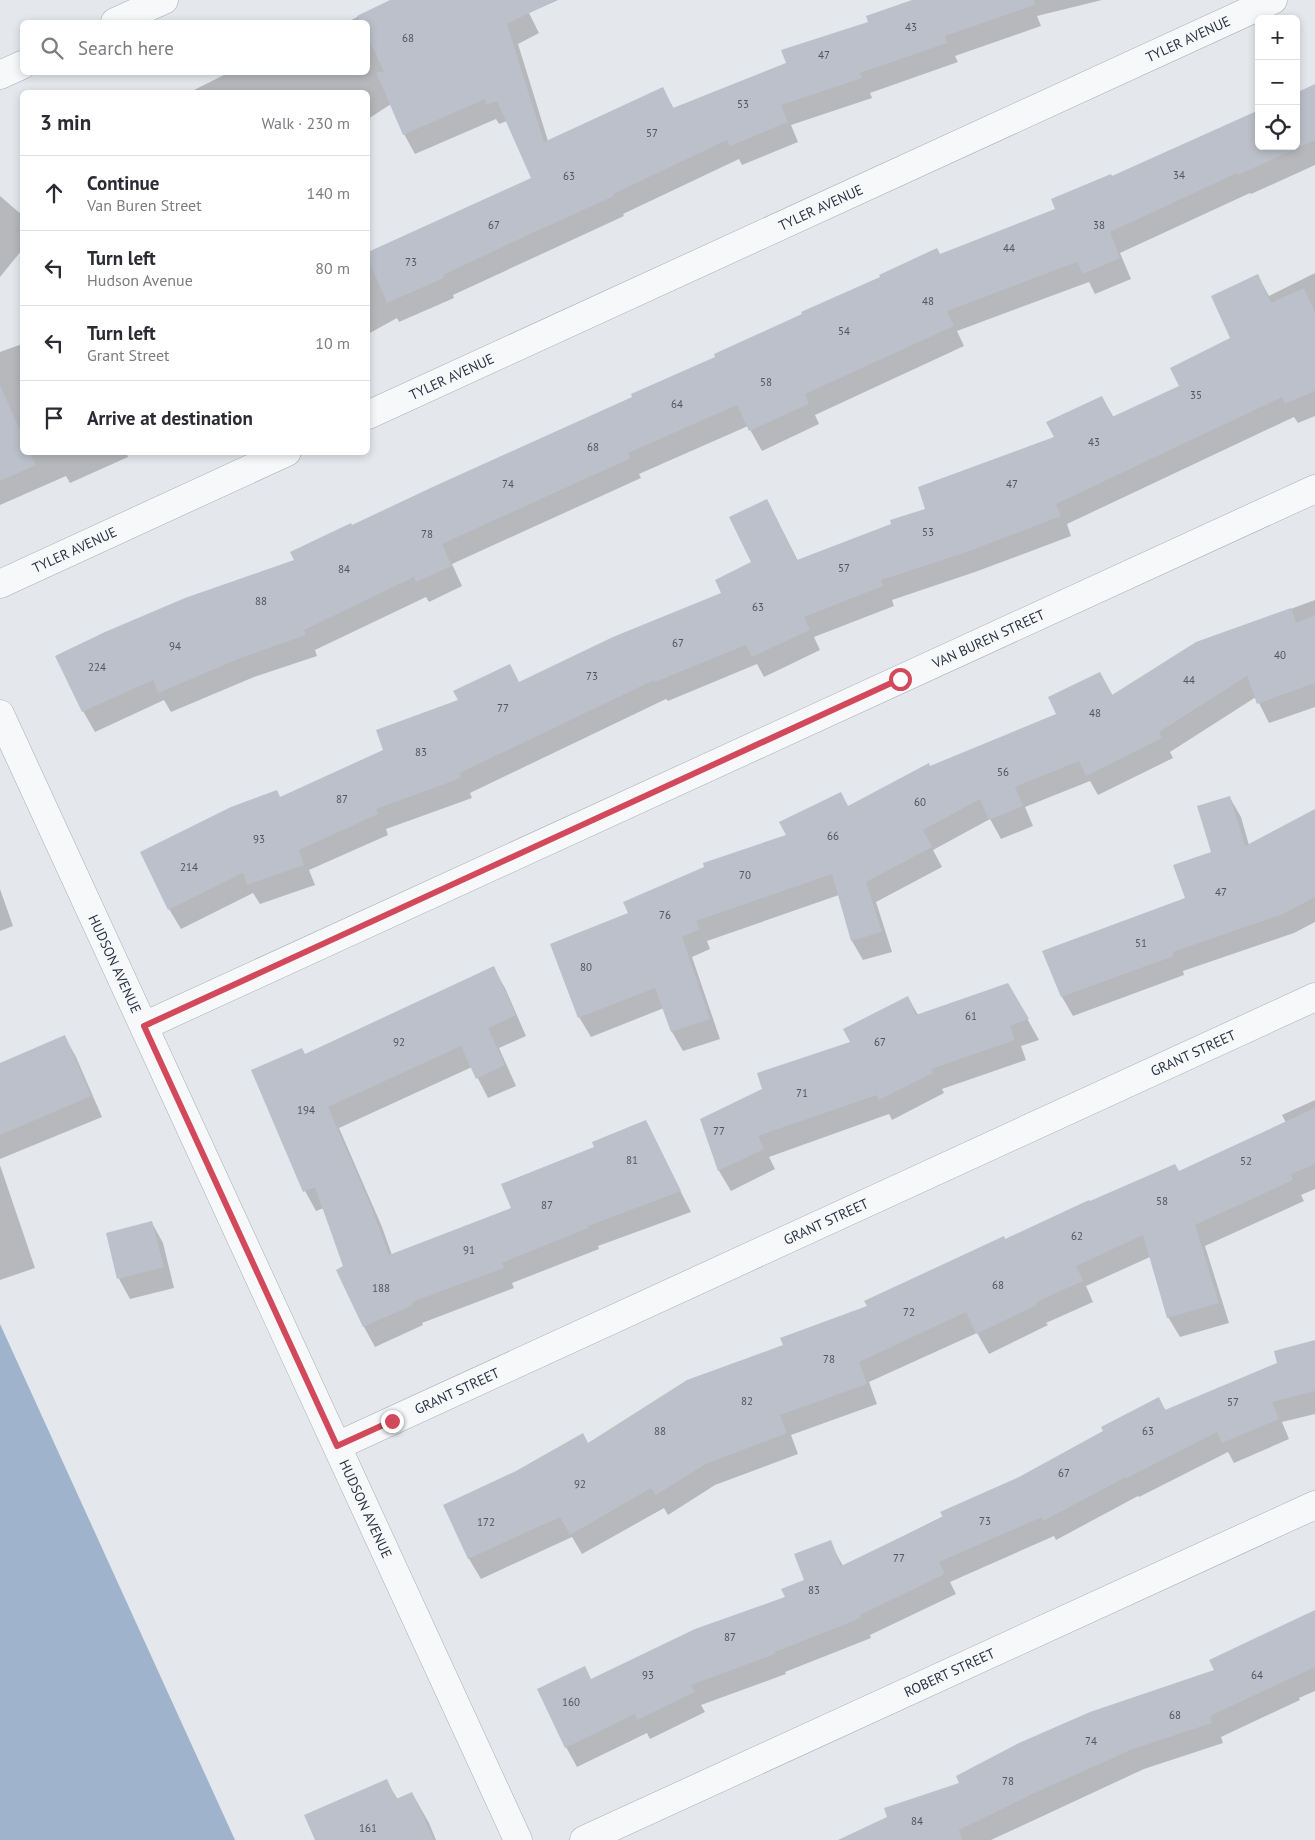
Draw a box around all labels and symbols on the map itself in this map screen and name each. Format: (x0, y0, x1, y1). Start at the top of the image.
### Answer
street label: TYLER AVENUE (1143, 12, 1233, 66)
house number: 43 (905, 20, 917, 34)
house number: 68 (402, 31, 414, 45)
house number: 47 (818, 48, 830, 62)
house number: 53 (737, 97, 749, 111)
house number: 57 (646, 126, 658, 140)
house number: 34 (1173, 168, 1185, 182)
house number: 63 (563, 169, 575, 183)
street label: TYLER AVENUE (776, 180, 866, 235)
house number: 67 (488, 218, 500, 232)
house number: 38 (1093, 218, 1105, 232)
house number: 44 (1003, 241, 1015, 255)
house number: 73 (405, 255, 417, 269)
house number: 48 (922, 294, 934, 308)
house number: 54 (838, 324, 850, 338)
street label: TYLER AVENUE (407, 350, 497, 404)
house number: 58 (760, 375, 772, 389)
house number: 35 (1190, 388, 1202, 402)
house number: 64 (671, 397, 683, 411)
house number: 43 (1088, 435, 1100, 449)
house number: 68 (587, 440, 599, 454)
house number: 74 (502, 477, 514, 491)
house number: 47 (1006, 477, 1018, 491)
street label: TYLER AVENUE (29, 523, 120, 577)
house number: 53 (922, 525, 934, 539)
house number: 78 (421, 527, 433, 541)
house number: 57 (838, 561, 850, 575)
house number: 84 (338, 562, 350, 576)
house number: 88 (255, 594, 267, 608)
house number: 63 (752, 600, 764, 614)
street label: VAN BUREN STREET (929, 605, 1048, 673)
house number: 67 (672, 636, 684, 650)
house number: 94 (169, 639, 181, 653)
house number: 40 (1274, 648, 1286, 662)
house number: 224 (88, 660, 106, 674)
route start (889, 668, 912, 691)
house number: 73 (586, 669, 598, 683)
house number: 44 (1183, 673, 1195, 687)
house number: 77 (497, 701, 509, 715)
house number: 48 (1089, 706, 1101, 720)
house number: 83 (415, 745, 427, 759)
house number: 56 (997, 765, 1009, 779)
house number: 87 (336, 792, 348, 806)
house number: 60 (914, 795, 926, 809)
house number: 66 (827, 829, 839, 843)
house number: 93 (253, 832, 265, 846)
house number: 214 (180, 860, 198, 874)
house number: 70 (739, 868, 751, 882)
house number: 47 (1215, 885, 1227, 899)
house number: 76 (659, 908, 671, 922)
street label: HUDSON AVENUE (84, 912, 145, 1016)
house number: 51 (1135, 936, 1147, 950)
house number: 80 (580, 960, 592, 974)
house number: 61 (965, 1009, 977, 1023)
street label: GRANT STREET (1148, 1026, 1239, 1080)
house number: 92 (393, 1035, 405, 1049)
house number: 67 (874, 1035, 886, 1049)
house number: 71 (796, 1086, 808, 1100)
house number: 194 (297, 1103, 315, 1117)
house number: 77 (713, 1124, 725, 1138)
house number: 81 (626, 1153, 638, 1167)
house number: 52 (1240, 1154, 1252, 1168)
street label: GRANT STREET (781, 1194, 871, 1249)
house number: 58 (1156, 1194, 1168, 1208)
house number: 87 (541, 1198, 553, 1212)
house number: 62 (1071, 1229, 1083, 1243)
house number: 91 (463, 1243, 475, 1257)
house number: 68 (992, 1278, 1004, 1292)
house number: 188 (372, 1281, 390, 1295)
house number: 72 (903, 1305, 915, 1319)
house number: 78 (823, 1352, 835, 1366)
street label: GRANT STREET (412, 1364, 503, 1418)
house number: 82 (741, 1394, 753, 1408)
house number: 57 (1227, 1395, 1239, 1409)
route end (381, 1410, 404, 1433)
house number: 88 (654, 1424, 666, 1438)
house number: 63 (1142, 1424, 1154, 1438)
street label: HUDSON AVENUE (335, 1457, 396, 1561)
house number: 67 (1058, 1466, 1070, 1480)
house number: 92 (574, 1477, 586, 1491)
house number: 73 (979, 1514, 991, 1528)
house number: 172 (477, 1515, 495, 1529)
house number: 77 (893, 1551, 905, 1565)
house number: 83 (808, 1583, 820, 1597)
house number: 87 (724, 1630, 736, 1644)
street label: ROBERT STREET (901, 1644, 998, 1701)
house number: 93 (642, 1668, 654, 1682)
house number: 64 (1251, 1668, 1263, 1682)
house number: 160 (562, 1695, 580, 1709)
house number: 68 (1169, 1708, 1181, 1722)
house number: 74 (1085, 1734, 1097, 1748)
house number: 78 (1002, 1774, 1014, 1788)
house number: 84 (911, 1814, 923, 1828)
house number: 161 (359, 1821, 377, 1835)

